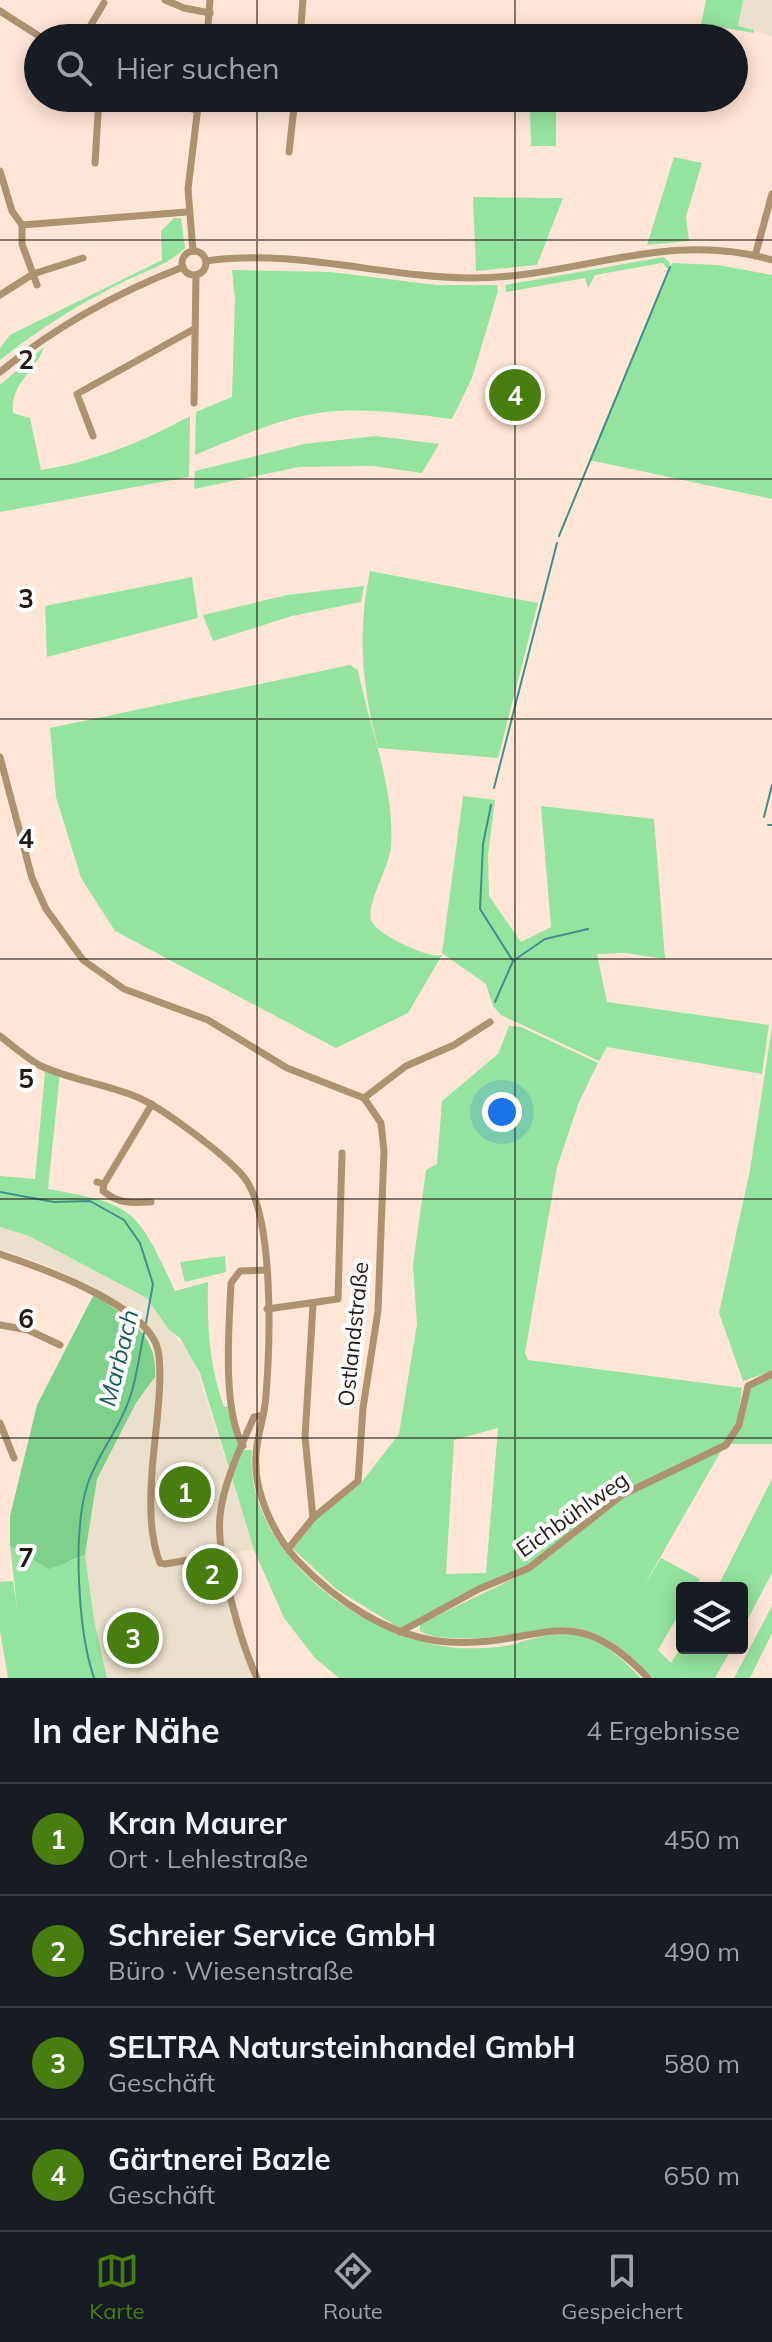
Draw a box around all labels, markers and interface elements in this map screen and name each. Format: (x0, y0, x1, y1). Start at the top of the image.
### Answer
search box (24, 24, 748, 112)
icon: search (52, 46, 96, 90)
text: Hier suchen (116, 49, 280, 87)
text: 2 (18, 343, 34, 376)
pin: 4 (489, 365, 541, 425)
text: 3 (18, 582, 34, 615)
text: 4 (18, 822, 34, 855)
text: 5 (18, 1062, 34, 1095)
your location (482, 1092, 522, 1132)
street label: Ostlandstraße (331, 1260, 375, 1408)
text: 6 (18, 1302, 34, 1335)
water label: Marbach (92, 1306, 144, 1409)
pin: 1 (159, 1462, 211, 1522)
street label: Eichbühlweg (511, 1465, 633, 1563)
text: 7 (18, 1541, 34, 1574)
pin: 2 (186, 1544, 238, 1604)
map controls (676, 1582, 748, 1654)
button: layers (676, 1582, 748, 1654)
pin: 3 (107, 1608, 159, 1668)
text: In der Nähe (32, 1709, 220, 1752)
text: 4 Ergebnisse (586, 1714, 740, 1747)
text: Kran Maurer (108, 1804, 287, 1842)
text: 1 (50, 1823, 66, 1856)
text: 450 m (664, 1823, 740, 1856)
text: Ort · Lehlestraße (108, 1842, 308, 1875)
text: Schreier Service GmbH (108, 1916, 436, 1954)
text: 2 (50, 1935, 66, 1968)
text: 490 m (664, 1935, 740, 1968)
text: Büro · Wiesenstraße (108, 1954, 353, 1987)
text: SELTRA Natursteinhandel GmbH (108, 2028, 576, 2066)
text: 3 (50, 2047, 66, 2080)
text: 580 m (664, 2047, 740, 2080)
text: Geschäft (108, 2066, 215, 2099)
text: Gärtnerei Bazle (108, 2140, 331, 2178)
text: 4 (50, 2159, 66, 2192)
text: 650 m (664, 2159, 740, 2192)
text: Geschäft (108, 2178, 215, 2211)
tab: Karte (89, 2249, 145, 2325)
tab: Route (323, 2249, 383, 2325)
tab: Gespeichert (561, 2249, 683, 2325)

